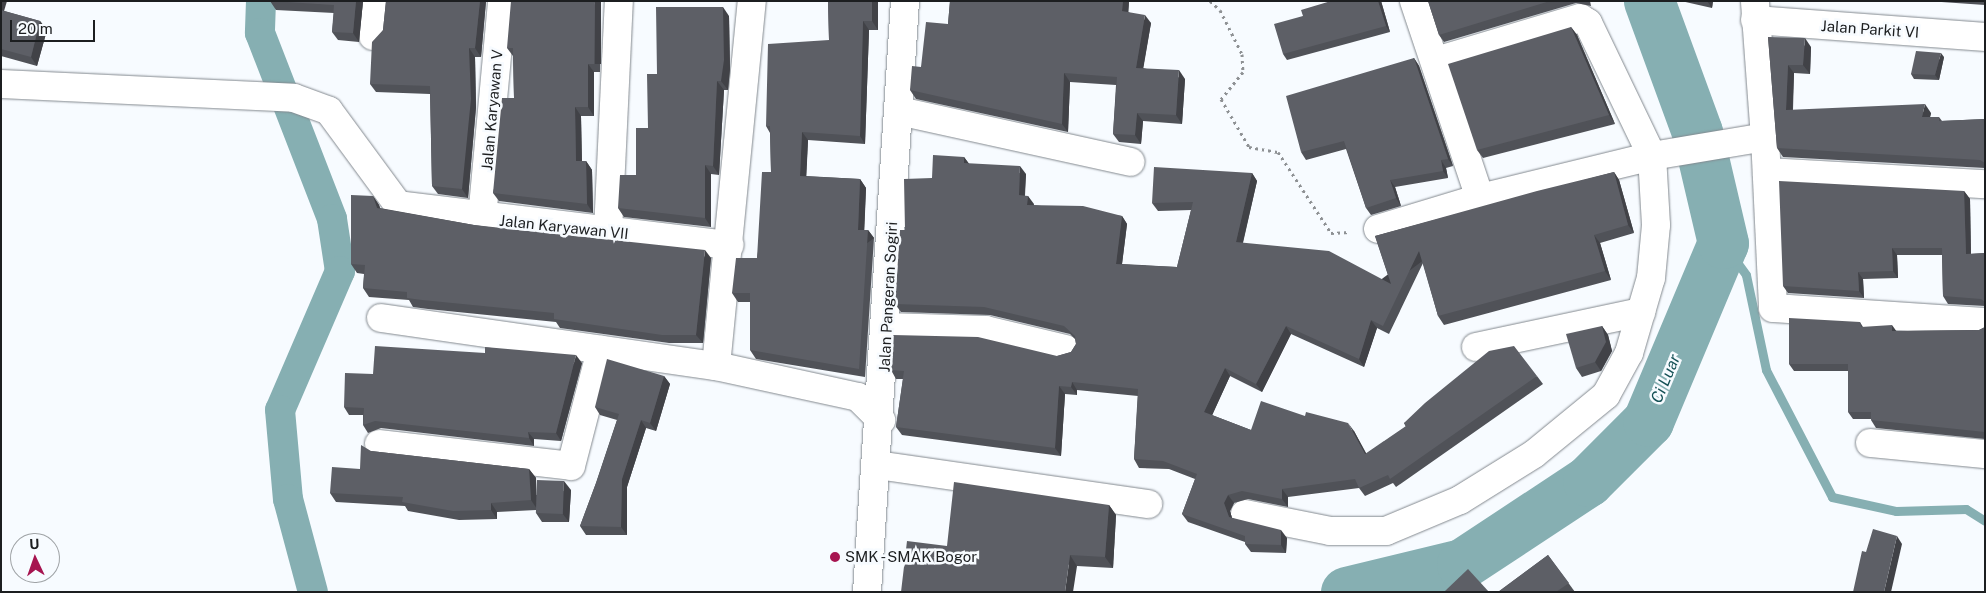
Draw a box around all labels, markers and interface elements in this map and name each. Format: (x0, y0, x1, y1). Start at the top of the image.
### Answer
scale bar (12, 10, 98, 42)
street label: Jalan Parkit VI (1820, 17, 1920, 41)
text: 20 m (18, 20, 53, 37)
street label: Jalan Karyawan V (478, 49, 506, 171)
street label: Jalan Karyawan VII (498, 211, 630, 243)
street label: Jalan Pangeran Sogiri (875, 221, 901, 373)
water label: Ci Luar (1647, 352, 1685, 406)
north arrow (10, 533, 60, 583)
text: U (29, 536, 40, 552)
place label: SMK - SMAK Bogor (845, 548, 981, 566)
marker: SMK - SMAK Bogor (829, 551, 841, 563)

